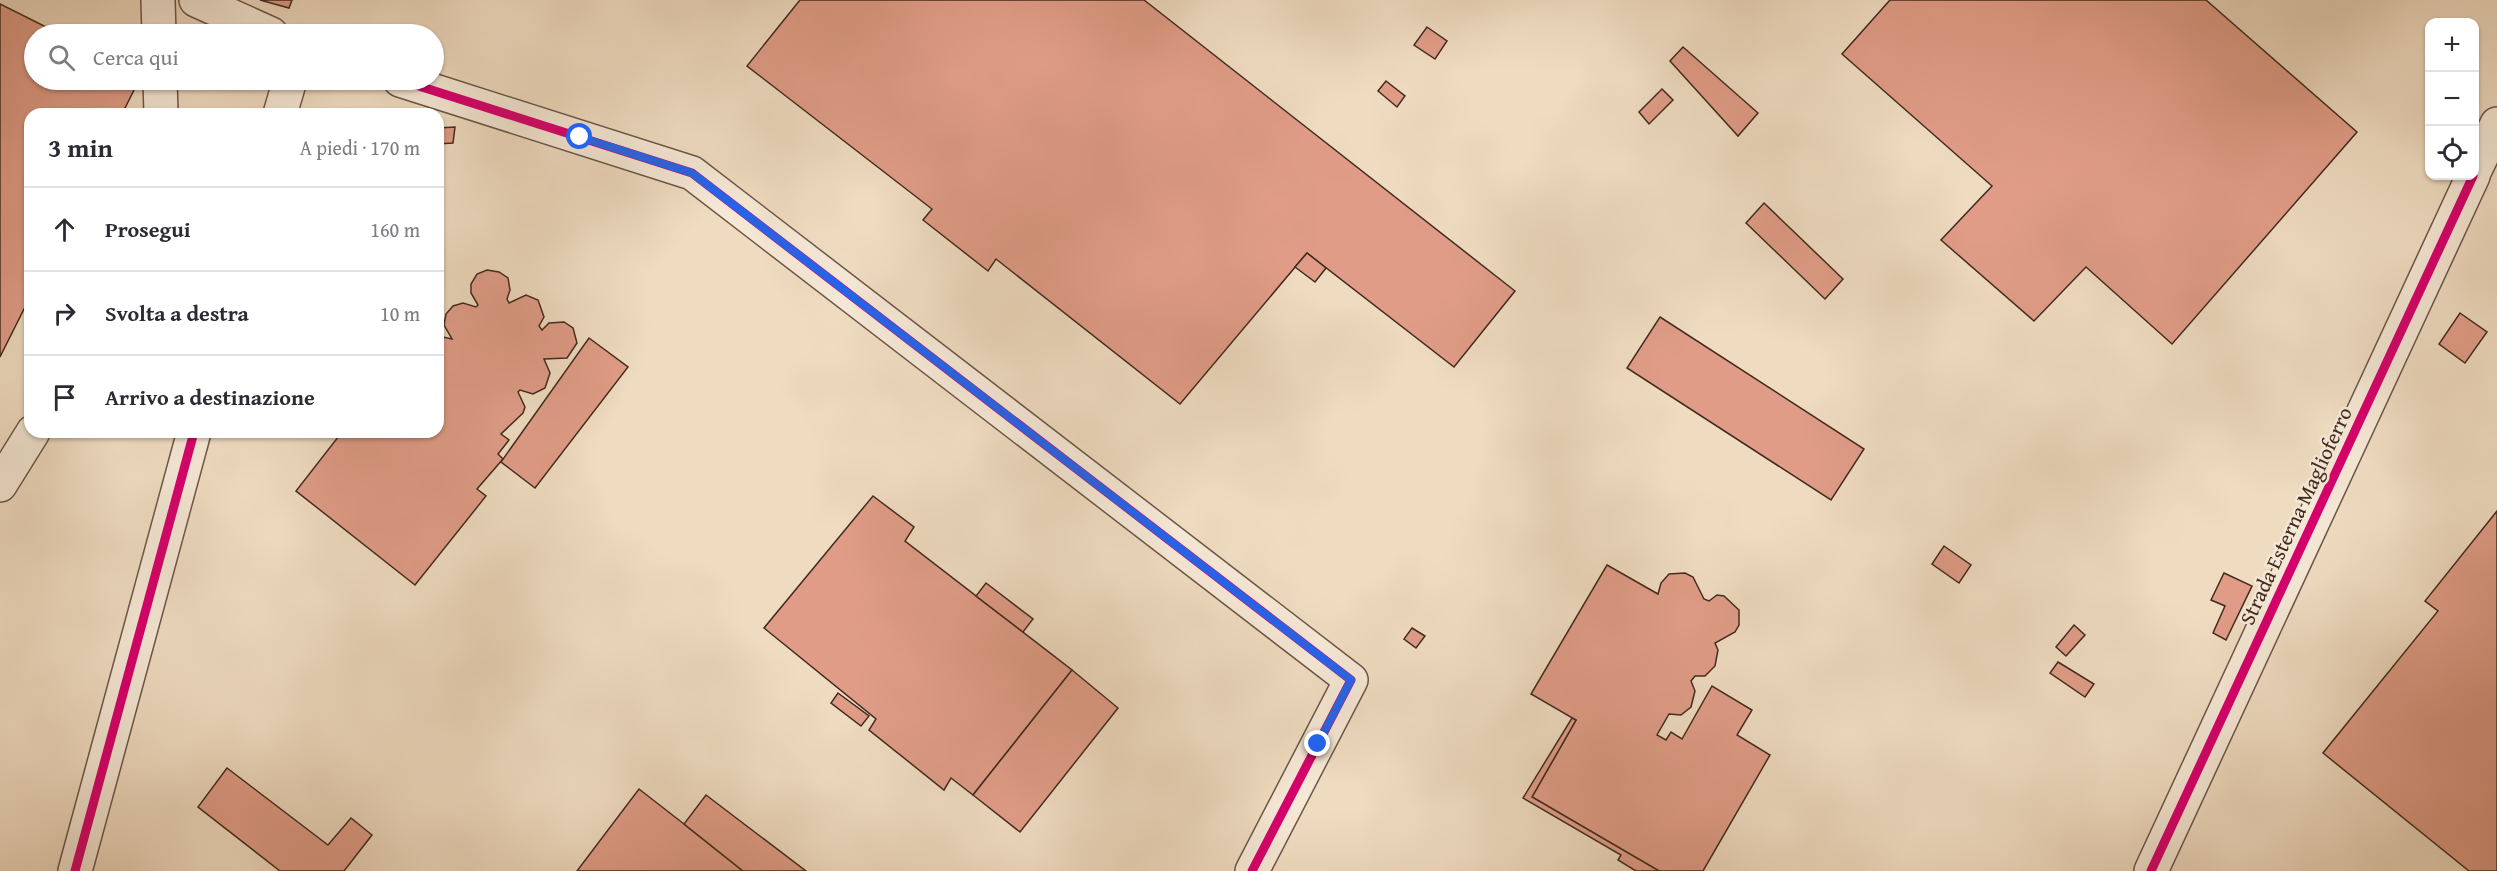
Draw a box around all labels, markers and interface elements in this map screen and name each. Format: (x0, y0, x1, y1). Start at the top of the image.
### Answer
map controls (2425, 18, 2479, 180)
button: + (2425, 18, 2479, 72)
search box (24, 24, 444, 90)
icon: search (45, 41, 78, 74)
text: Cerca qui (93, 41, 179, 73)
button: − (2425, 72, 2479, 126)
route start (566, 123, 592, 149)
button: locate (2425, 126, 2479, 180)
text: 3 min (48, 128, 113, 167)
text: A piedi · 170 m (300, 133, 420, 162)
icon: ahead (48, 213, 81, 246)
text: Prosegui (105, 213, 191, 245)
text: 160 m (370, 215, 420, 244)
icon: right (48, 297, 81, 330)
text: Svolta a destra (105, 297, 249, 329)
text: 10 m (380, 299, 420, 328)
icon: arrive (48, 381, 81, 414)
text: Arrivo a destinazione (105, 381, 315, 413)
street label: Strada Esterna Maglioferro (2231, 402, 2360, 630)
route end (1304, 730, 1330, 756)

